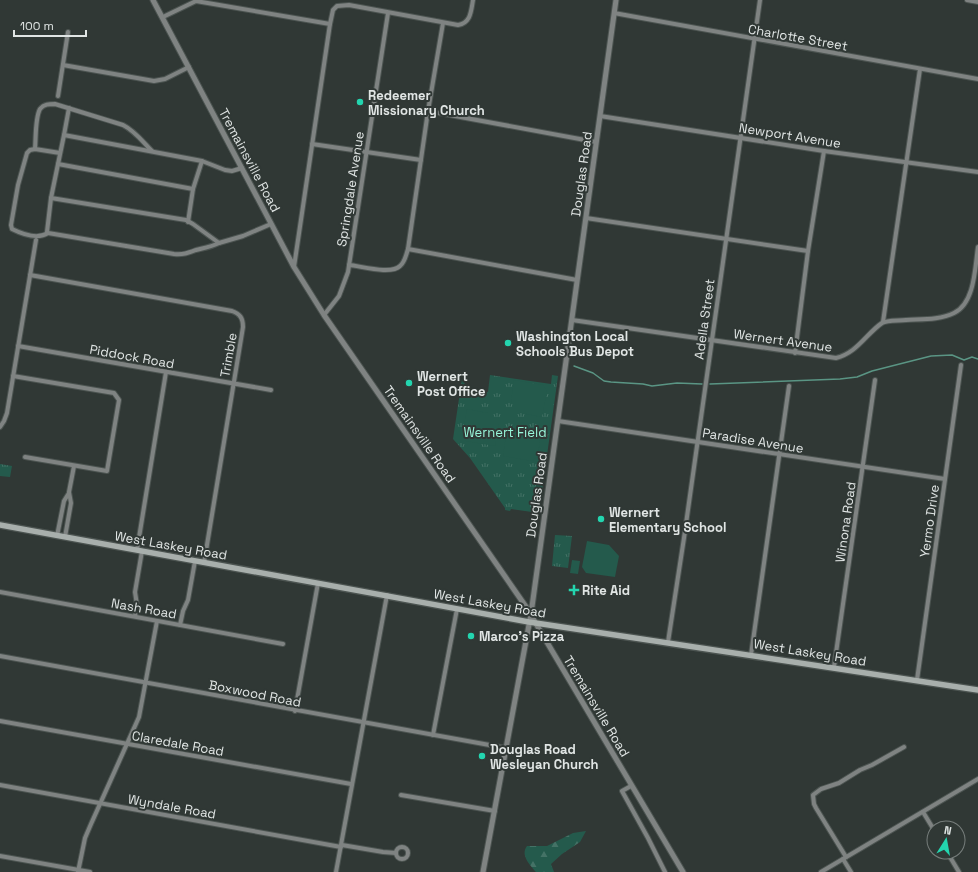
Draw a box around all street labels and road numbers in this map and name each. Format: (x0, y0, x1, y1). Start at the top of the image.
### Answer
street label: Charlotte Street (747, 20, 849, 55)
street label: Tremainsville Road (215, 105, 284, 215)
street label: Newport Avenue (738, 119, 842, 152)
street label: Springdale Avenue (333, 130, 368, 248)
street label: Douglas Road (567, 130, 596, 218)
street label: Adella Street (690, 278, 719, 360)
street label: Wernert Avenue (733, 325, 833, 356)
street label: Trimble (216, 331, 241, 379)
street label: Piddock Road (88, 341, 176, 372)
street label: Tremainsville Road (380, 382, 460, 486)
street label: Paradise Avenue (701, 424, 805, 457)
street label: Douglas Road (522, 451, 551, 539)
street label: Winona Road (831, 481, 860, 563)
street label: Yermo Drive (916, 484, 943, 558)
street label: West Laskey Road (113, 527, 228, 564)
street label: West Laskey Road (432, 585, 547, 622)
street label: Nash Road (110, 594, 178, 623)
street label: West Laskey Road (752, 635, 867, 670)
street label: Tremainsville Road (560, 653, 633, 760)
street label: Boxwood Road (207, 676, 303, 711)
street label: Claredale Road (130, 727, 225, 760)
street label: Wyndale Road (126, 790, 217, 823)

